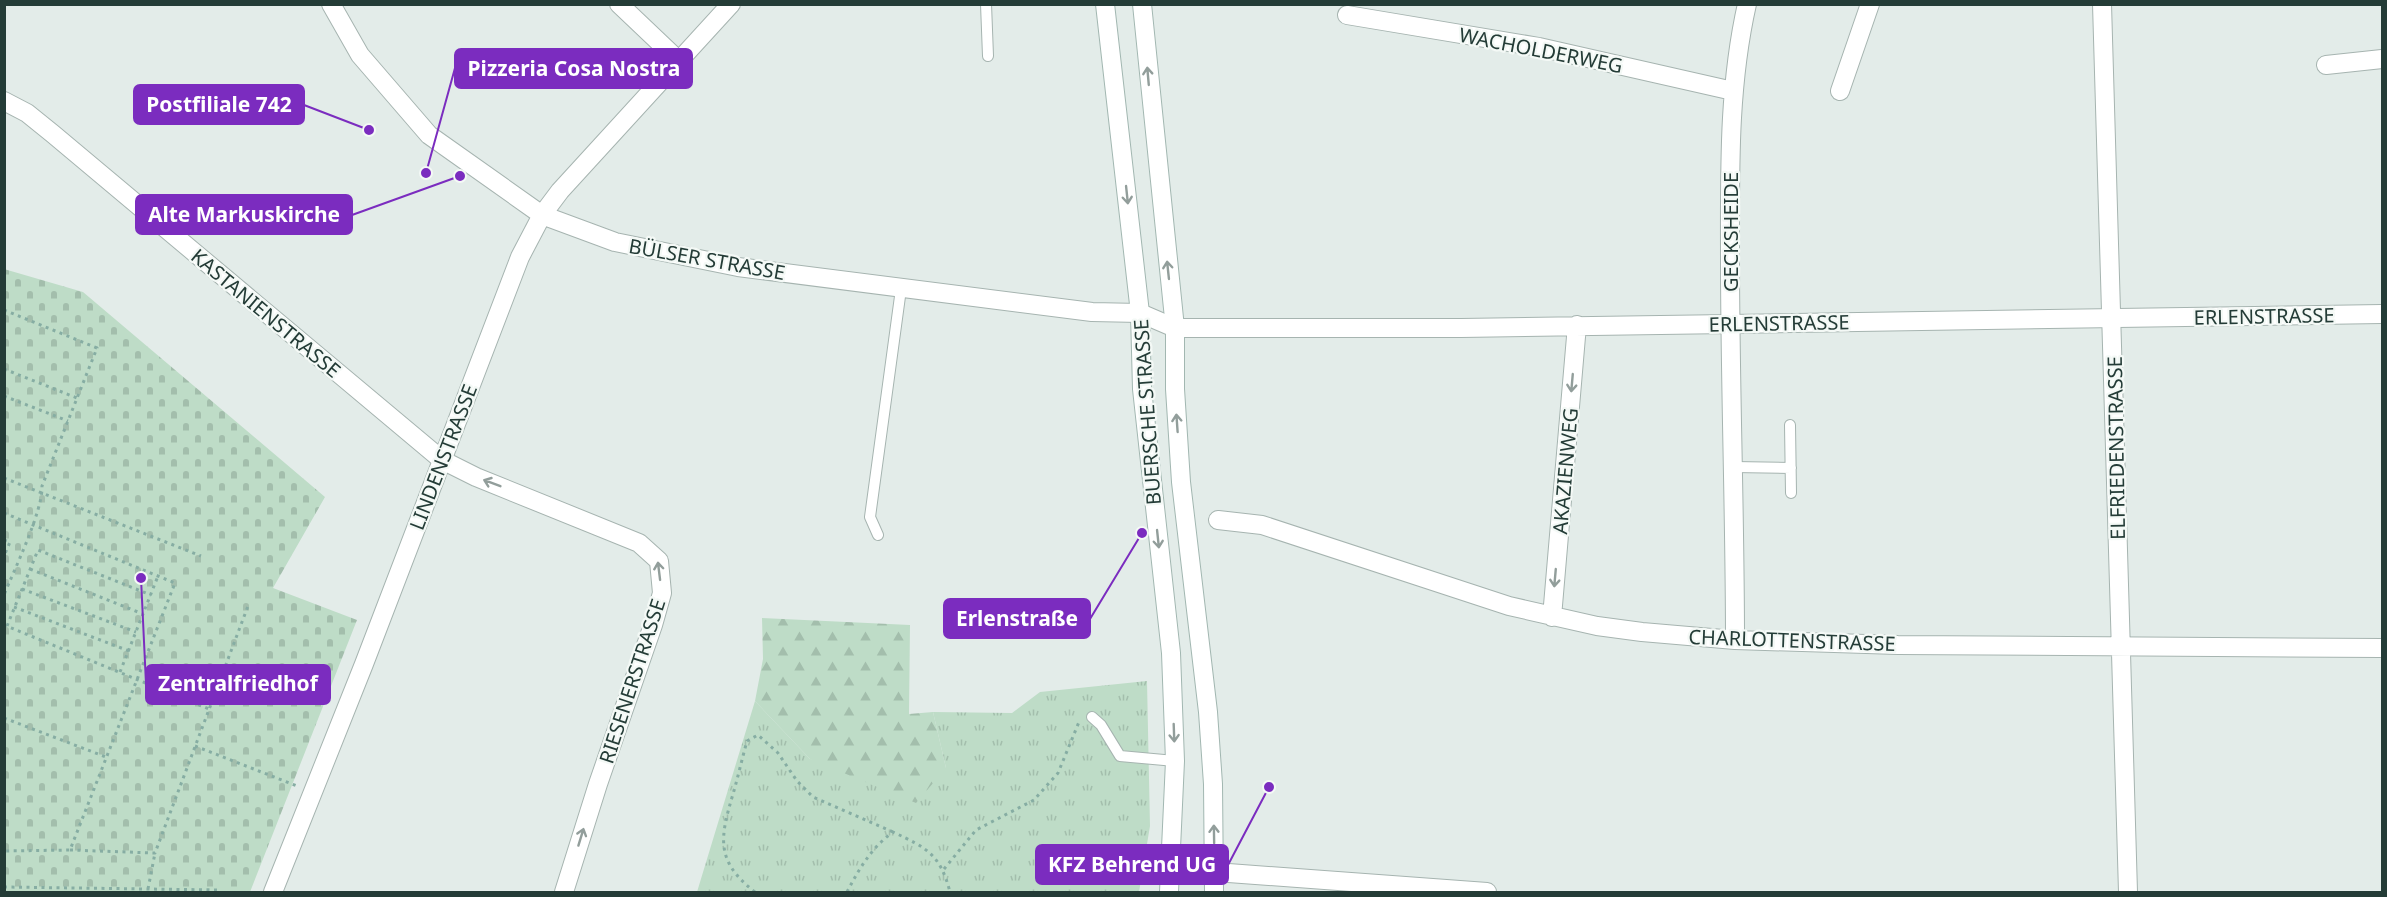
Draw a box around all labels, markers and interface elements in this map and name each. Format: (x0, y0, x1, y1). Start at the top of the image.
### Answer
street label: WACHOLDERWEG (1457, 21, 1625, 79)
callout: Pizzeria Cosa Nostra (455, 49, 692, 88)
text: Pizzeria Cosa Nostra (468, 54, 680, 82)
one-way arrow (1142, 66, 1153, 86)
callout: Postfiliale 742 (134, 85, 304, 124)
text: Postfiliale 742 (146, 90, 292, 118)
street label: GECKSHEIDE (1717, 172, 1744, 292)
one-way arrow (1122, 184, 1133, 204)
callout: Alte Markuskirche (136, 195, 352, 234)
text: Alte Markuskirche (148, 200, 340, 228)
street label: BÜLSER STRASSE (627, 232, 787, 286)
street label: KASTANIENSTRASSE (186, 242, 346, 384)
one-way arrow (1162, 260, 1173, 280)
street label: ERLENSTRASSE (2193, 301, 2335, 331)
street label: ERLENSTRASSE (1708, 308, 1850, 338)
street label: BUERSCHE STRASSE (1127, 318, 1167, 506)
street label: ELFRIEDENSTRASSE (2101, 356, 2131, 540)
one-way arrow (1566, 373, 1577, 393)
street label: LINDENSTRASSE (403, 380, 483, 534)
street label: AKAZIENWEG (1546, 407, 1584, 535)
one-way arrow (1171, 414, 1182, 434)
one-way arrow (483, 477, 502, 488)
one-way arrow (1153, 528, 1164, 548)
one-way arrow (654, 562, 665, 581)
one-way arrow (1549, 567, 1560, 587)
street label: RIESENERSTRASSE (593, 595, 671, 767)
callout: Erlenstraße (944, 599, 1090, 638)
text: Erlenstraße (956, 604, 1078, 632)
street label: CHARLOTTENSTRASSE (1688, 623, 1896, 657)
callout: Zentralfriedhof (146, 665, 330, 704)
text: Zentralfriedhof (158, 669, 320, 697)
one-way arrow (1169, 723, 1180, 743)
one-way arrow (1209, 825, 1220, 845)
one-way arrow (576, 828, 587, 847)
callout: KFZ Behrend UG (1036, 845, 1228, 884)
text: KFZ Behrend UG (1048, 850, 1216, 878)

